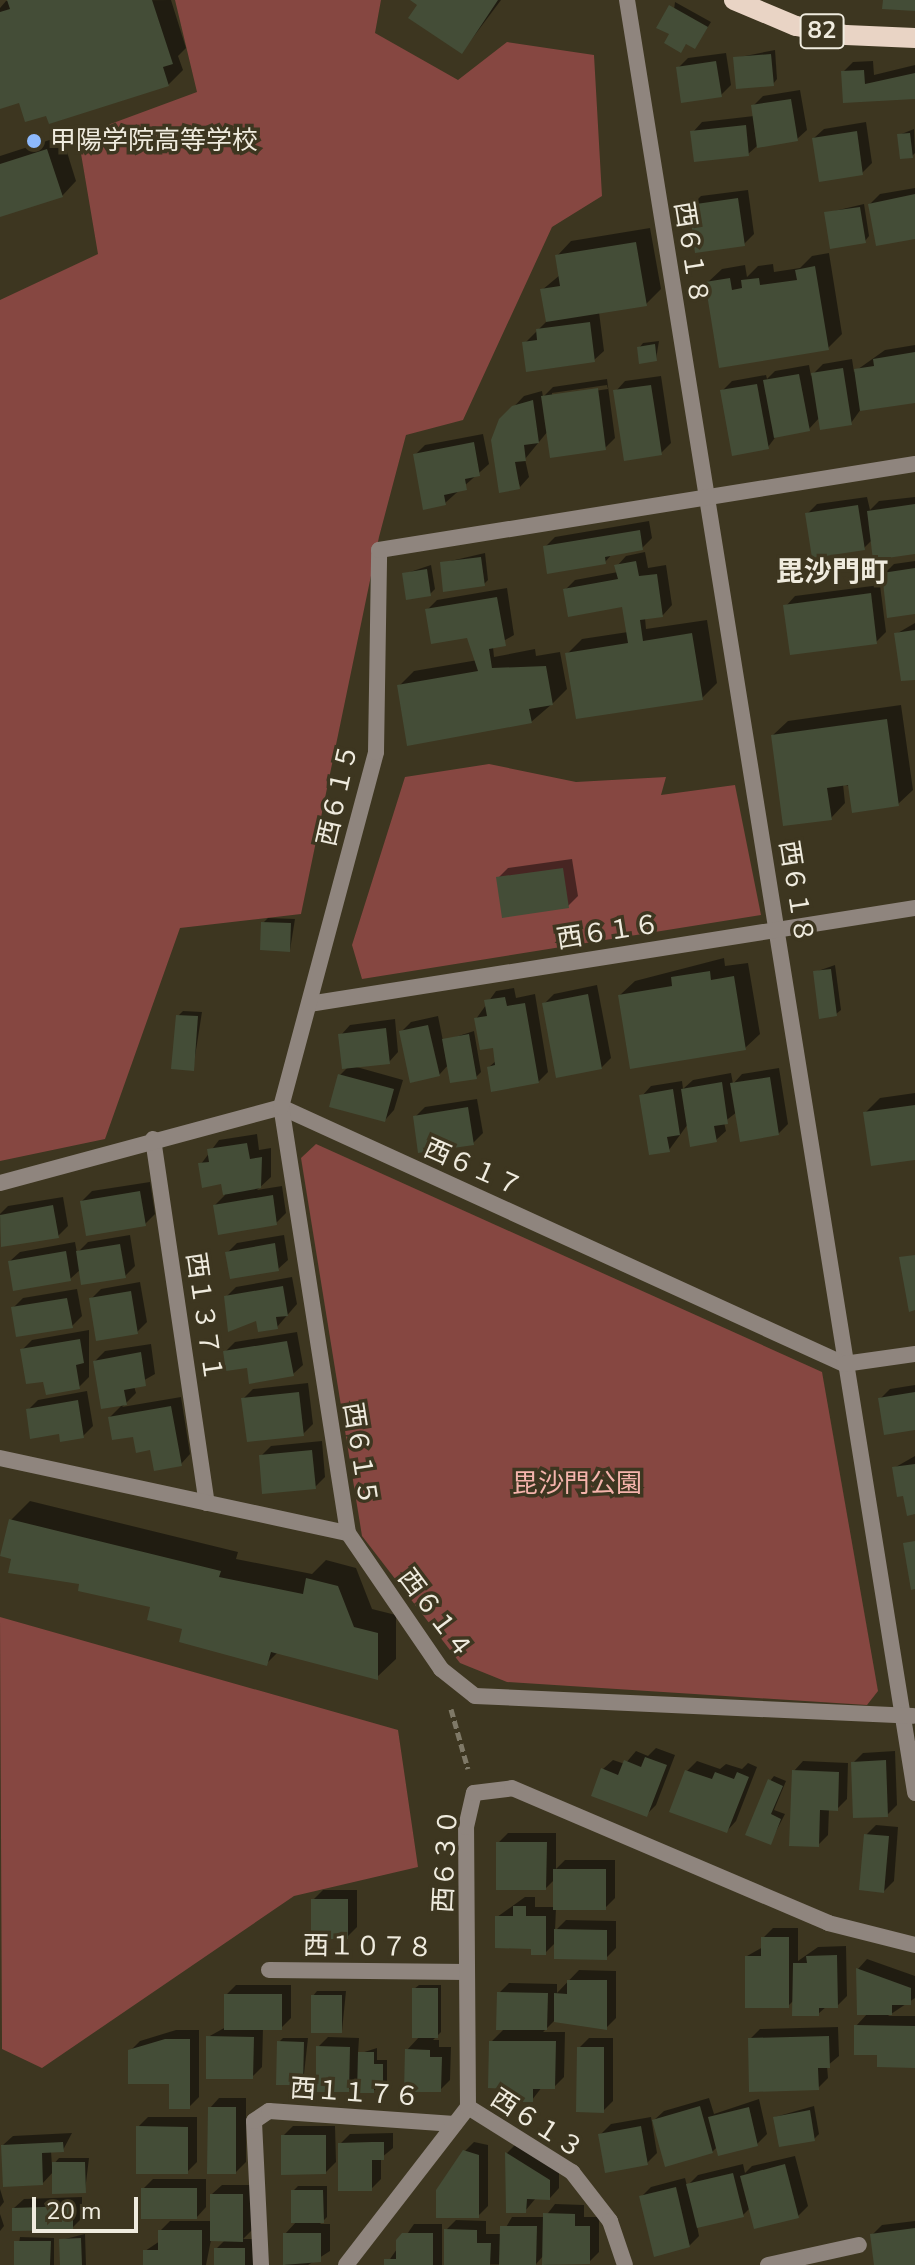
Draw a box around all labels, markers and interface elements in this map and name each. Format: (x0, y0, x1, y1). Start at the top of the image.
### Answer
road number: 82 (798, 11, 846, 51)
place label: 甲陽学院高等学校 (50, 125, 258, 157)
marker: 甲陽学院高等学校 (25, 132, 43, 150)
street label: 西６１８ (667, 199, 715, 307)
district label: 毘沙門町 (776, 555, 888, 589)
street label: 西６１５ (311, 741, 365, 849)
street label: 西６１８ (772, 838, 820, 946)
street label: 西６１６ (554, 908, 662, 956)
street label: 西６１７ (419, 1133, 527, 1203)
street label: 西１３７１ (180, 1250, 228, 1384)
street label: 西６１５ (336, 1400, 384, 1508)
park label: 毘沙門公園 (512, 1468, 642, 1500)
street label: 西６１４ (391, 1563, 479, 1665)
street label: 西６３０ (428, 1808, 464, 1914)
street label: 西１０７８ (303, 1930, 433, 1964)
street label: 西１１７６ (289, 2073, 421, 2113)
street label: 西６１３ (485, 2083, 589, 2165)
scale bar (36, 2181, 142, 2231)
text: 20 m (46, 2195, 102, 2227)

